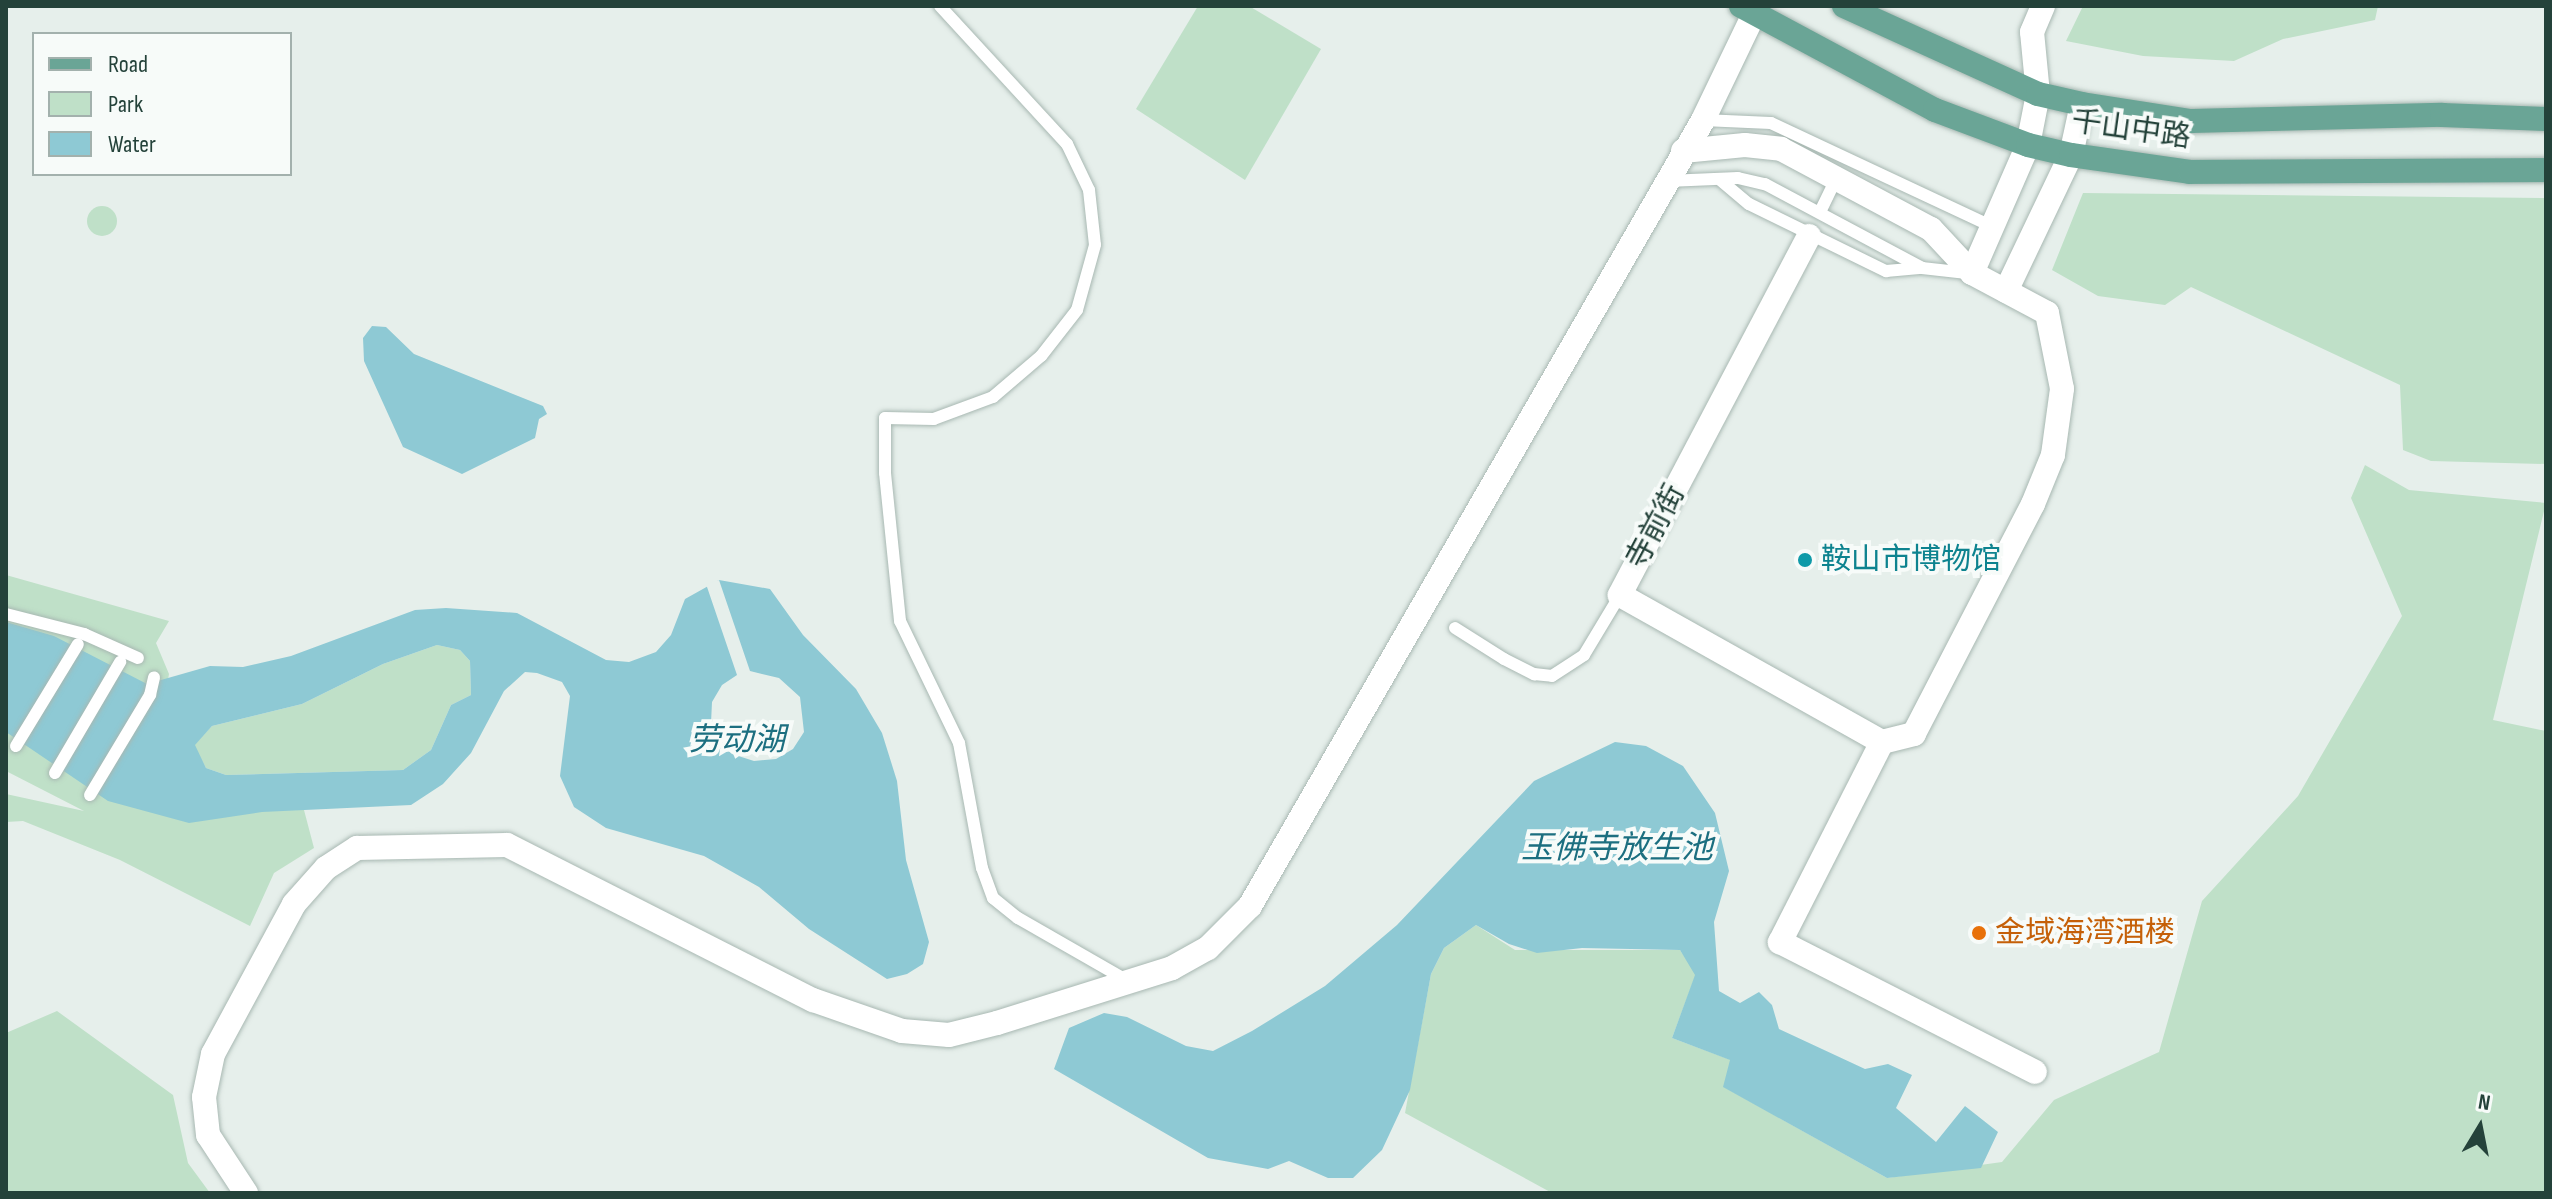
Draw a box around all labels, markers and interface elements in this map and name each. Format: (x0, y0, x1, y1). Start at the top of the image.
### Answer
legend (32, 32, 292, 176)
text: Road (108, 50, 148, 79)
text: Park (108, 90, 143, 119)
street label: 千山中路 (2069, 104, 2193, 156)
text: Water (108, 130, 156, 159)
street label: 寺前街 (1619, 479, 1693, 575)
place label: 鞍山市博物馆 (1821, 542, 2001, 578)
marker: 鞍山市博物馆 (1796, 551, 1814, 569)
water label: 劳动湖 (689, 722, 785, 760)
water label: 玉佛寺放生池 (1521, 830, 1713, 868)
place label: 金域海湾酒楼 (1995, 915, 2175, 951)
marker: 金域海湾酒楼 (1970, 924, 1988, 942)
north arrow (2440, 1087, 2520, 1167)
text: N (2476, 1089, 2492, 1117)

